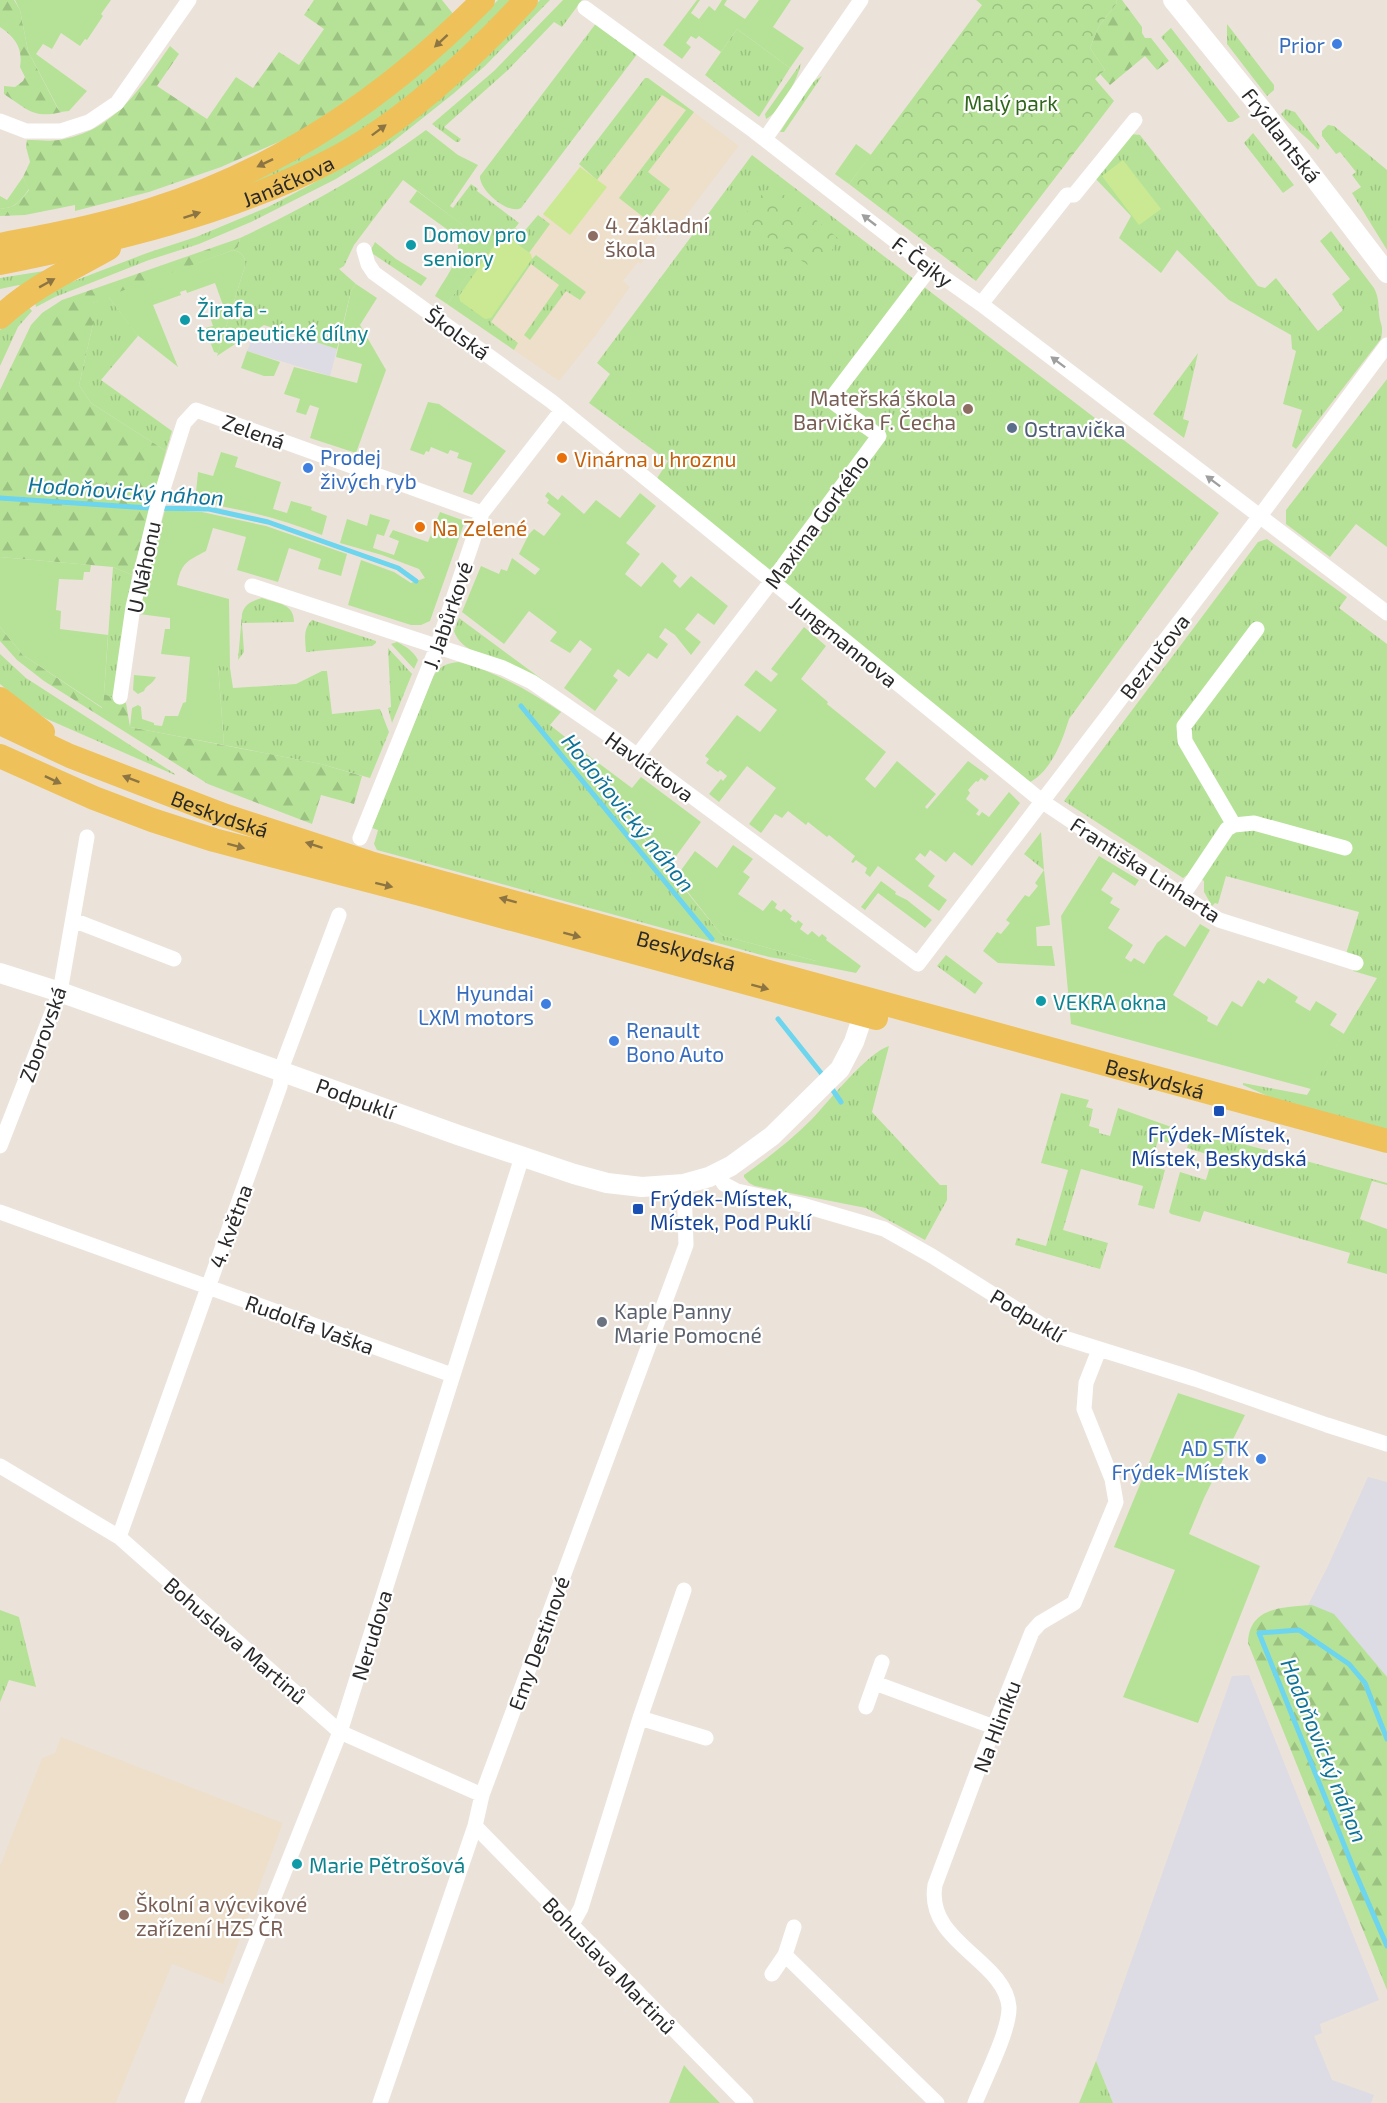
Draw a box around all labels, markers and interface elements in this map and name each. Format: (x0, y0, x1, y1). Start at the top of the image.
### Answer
place label: Prior (1279, 32, 1326, 57)
one-way arrow (434, 33, 448, 47)
marker: Prior (1330, 37, 1344, 51)
street label: Frýdlantská (1237, 83, 1327, 187)
park label: Malý park (964, 90, 1058, 115)
one-way arrow (371, 124, 387, 136)
street label: Janáčkova (238, 149, 338, 211)
one-way arrow (257, 159, 274, 168)
one-way arrow (183, 210, 201, 220)
place label: 4. Základní škola (605, 212, 710, 261)
one-way arrow (861, 214, 877, 227)
place label: Domov pro seniory (423, 221, 527, 270)
marker: 4. Základní škola (586, 229, 600, 243)
street label: F. Čejky (887, 230, 958, 293)
marker: Domov pro seniory (404, 238, 418, 252)
one-way arrow (39, 278, 56, 288)
place label: Žirafa - terapeutické dílny (197, 296, 368, 345)
street label: Školská (421, 301, 495, 365)
marker: Žirafa - terapeutické dílny (178, 313, 192, 327)
one-way arrow (1051, 357, 1066, 369)
place label: Mateřská škola Barvička F. Čecha (793, 385, 956, 434)
marker: Mateřská škola Barvička F. Čecha (961, 402, 975, 416)
street label: Zelená (219, 408, 289, 454)
place label: Ostravička (1024, 416, 1125, 441)
marker: Ostravička (1005, 421, 1019, 435)
place label: Prodej živých ryb (320, 444, 417, 493)
place label: Vinárna u hroznu (574, 446, 736, 471)
street label: Maxima Gorkého (759, 449, 873, 593)
marker: Vinárna u hroznu (555, 451, 569, 465)
marker: Prodej živých ryb (301, 461, 315, 475)
water label: Hodoňovický náhon (27, 470, 225, 511)
one-way arrow (1206, 475, 1221, 487)
place label: Na Zelené (432, 515, 527, 540)
street label: U Náhonu (121, 519, 165, 615)
marker: Na Zelené (413, 520, 427, 534)
street label: J. Jabůrkové (417, 558, 477, 672)
street label: Jungmannova (785, 590, 903, 692)
street label: Bezručova (1114, 609, 1194, 703)
street label: Havlíčkova (601, 726, 699, 806)
water label: Hodoňovický náhon (556, 728, 701, 897)
one-way arrow (121, 774, 139, 784)
one-way arrow (45, 776, 62, 785)
street label: Beskydská (168, 784, 272, 842)
street label: Františka Linharta (1066, 811, 1226, 927)
one-way arrow (305, 839, 323, 849)
one-way arrow (228, 842, 246, 851)
one-way arrow (375, 880, 393, 890)
one-way arrow (499, 895, 517, 904)
street label: Beskydská (634, 924, 739, 975)
one-way arrow (563, 930, 581, 940)
place label: Hyundai LXM motors (418, 980, 534, 1029)
one-way arrow (751, 982, 769, 992)
street label: Zborovská (13, 983, 71, 1085)
place label: VEKRA okna (1053, 989, 1167, 1014)
marker: VEKRA okna (1034, 994, 1048, 1008)
marker: Hyundai LXM motors (539, 997, 553, 1011)
place label: Renault Bono Auto (626, 1017, 724, 1066)
marker: Renault Bono Auto (607, 1034, 621, 1048)
street label: Beskydská (1103, 1052, 1208, 1103)
street label: Podpuklí (313, 1072, 400, 1124)
marker: Frýdek-Místek, Místek, Beskydská (1212, 1104, 1226, 1118)
place label: Frýdek-Místek, Místek, Beskydská (1131, 1121, 1307, 1170)
street label: 4. května (203, 1181, 257, 1271)
place label: Frýdek-Místek, Místek, Pod Puklí (650, 1185, 812, 1234)
marker: Frýdek-Místek, Místek, Pod Puklí (631, 1202, 645, 1216)
street label: Podpuklí (986, 1283, 1070, 1347)
street label: Rudolfa Vaška (242, 1289, 378, 1359)
place label: Kaple Panny Marie Pomocné (614, 1298, 762, 1347)
marker: Kaple Panny Marie Pomocné (595, 1315, 609, 1329)
place label: AD STK Frýdek-Místek (1111, 1435, 1250, 1484)
marker: AD STK Frýdek-Místek (1254, 1452, 1268, 1466)
street label: Bohuslava Martinů (160, 1571, 312, 1709)
street label: Emy Destinové (502, 1573, 574, 1713)
street label: Nerudova (345, 1587, 397, 1683)
water label: Hodoňovický náhon (1275, 1654, 1374, 1846)
street label: Na Hliníku (967, 1676, 1025, 1776)
place label: Marie Pětrošová (309, 1852, 465, 1877)
marker: Marie Pětrošová (290, 1857, 304, 1871)
place label: Školní a výcvikové zařízení HZS ČR (136, 1891, 307, 1940)
street label: Bohuslava Martinů (538, 1891, 682, 2039)
marker: Školní a výcvikové zařízení HZS ČR (117, 1908, 131, 1922)

